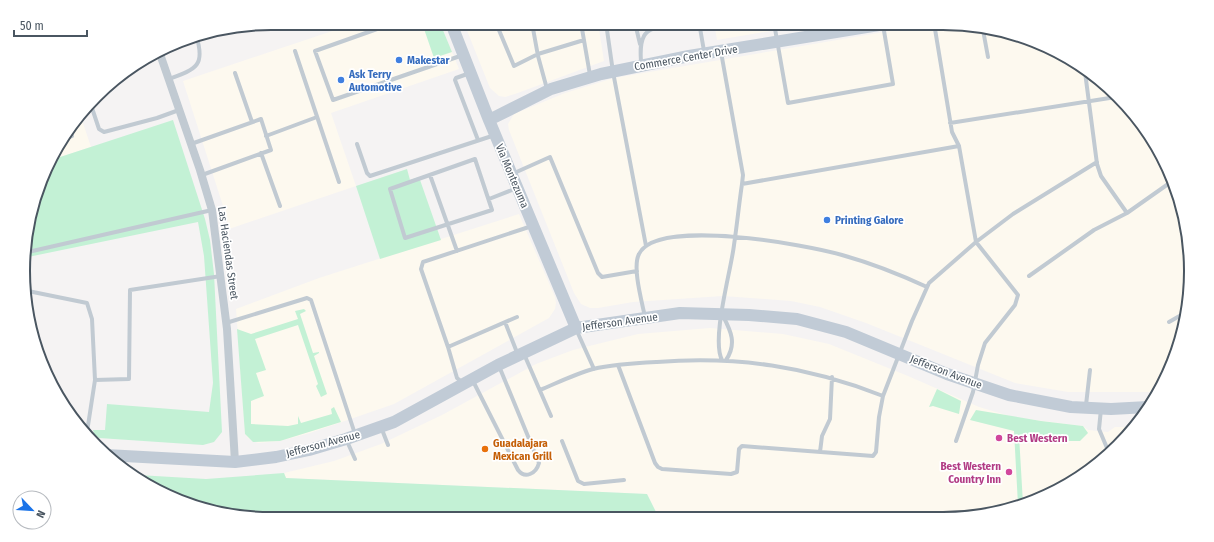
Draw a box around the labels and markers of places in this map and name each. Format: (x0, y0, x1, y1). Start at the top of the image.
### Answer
place label: Makestar (407, 54, 450, 67)
marker: Makestar (394, 55, 404, 65)
place label: Ask Terry Automotive (348, 68, 402, 94)
marker: Ask Terry Automotive (336, 75, 346, 85)
place label: Printing Galore (835, 214, 904, 227)
marker: Printing Galore (822, 215, 832, 225)
place label: Best Western (1007, 432, 1068, 445)
marker: Best Western (994, 433, 1004, 443)
place label: Guadalajara Mexican Grill (493, 437, 553, 463)
marker: Guadalajara Mexican Grill (480, 444, 490, 454)
place label: Best Western Country Inn (940, 460, 1001, 486)
marker: Best Western Country Inn (1004, 467, 1014, 477)

